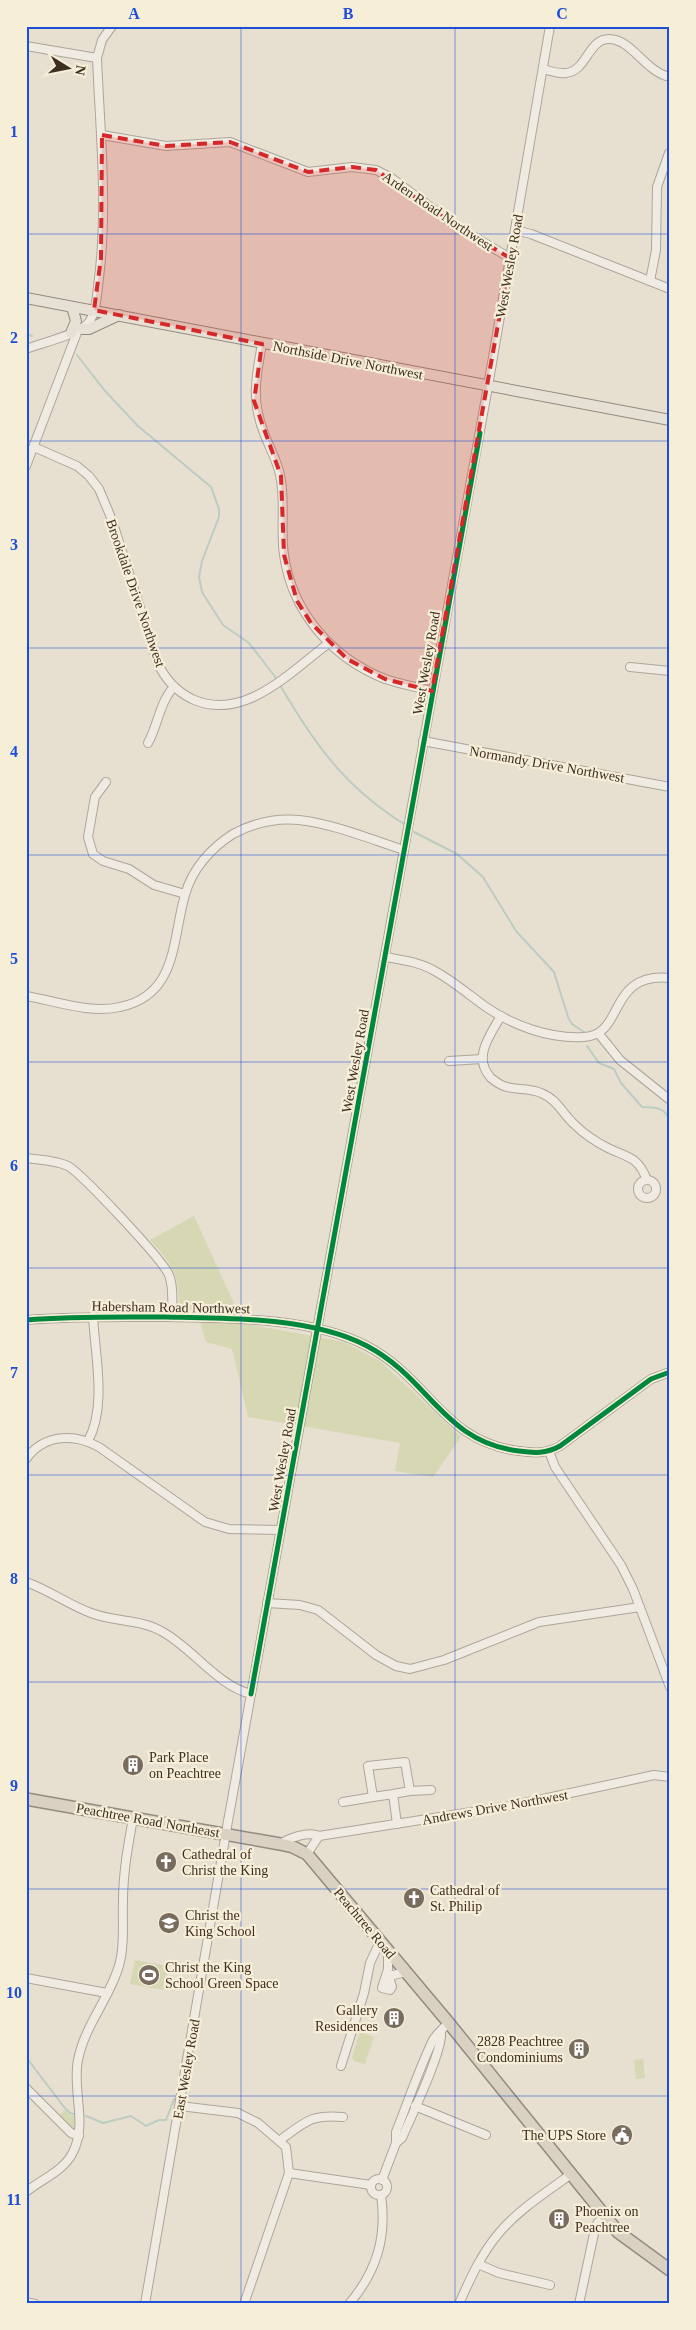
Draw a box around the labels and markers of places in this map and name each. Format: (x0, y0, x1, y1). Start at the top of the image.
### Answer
place label: Park Place on Peachtree (149, 1750, 221, 1781)
building icon: Park Place on Peachtree (121, 1753, 145, 1777)
place label: Cathedral of Christ the King (182, 1847, 268, 1878)
church icon: Cathedral of Christ the King (154, 1850, 178, 1874)
place label: Cathedral of St. Philip (430, 1883, 500, 1914)
church icon: Cathedral of St. Philip (402, 1886, 426, 1910)
place label: Christ the King School (185, 1908, 256, 1939)
school or university icon: Christ the King School (157, 1911, 181, 1935)
place label: Christ the King School Green Space (165, 1960, 279, 1991)
sports icon: Christ the King School Green Space (137, 1963, 161, 1987)
place label: Gallery Residences (315, 2003, 378, 2034)
building icon: Gallery Residences (382, 2006, 406, 2030)
place label: 2828 Peachtree Condominiums (477, 2034, 563, 2065)
building icon: 2828 Peachtree Condominiums (567, 2037, 591, 2061)
public building icon: The UPS Store (610, 2123, 634, 2147)
place label: The UPS Store (522, 2128, 606, 2143)
place label: Phoenix on Peachtree (575, 2204, 638, 2235)
building icon: Phoenix on Peachtree (547, 2207, 571, 2231)

